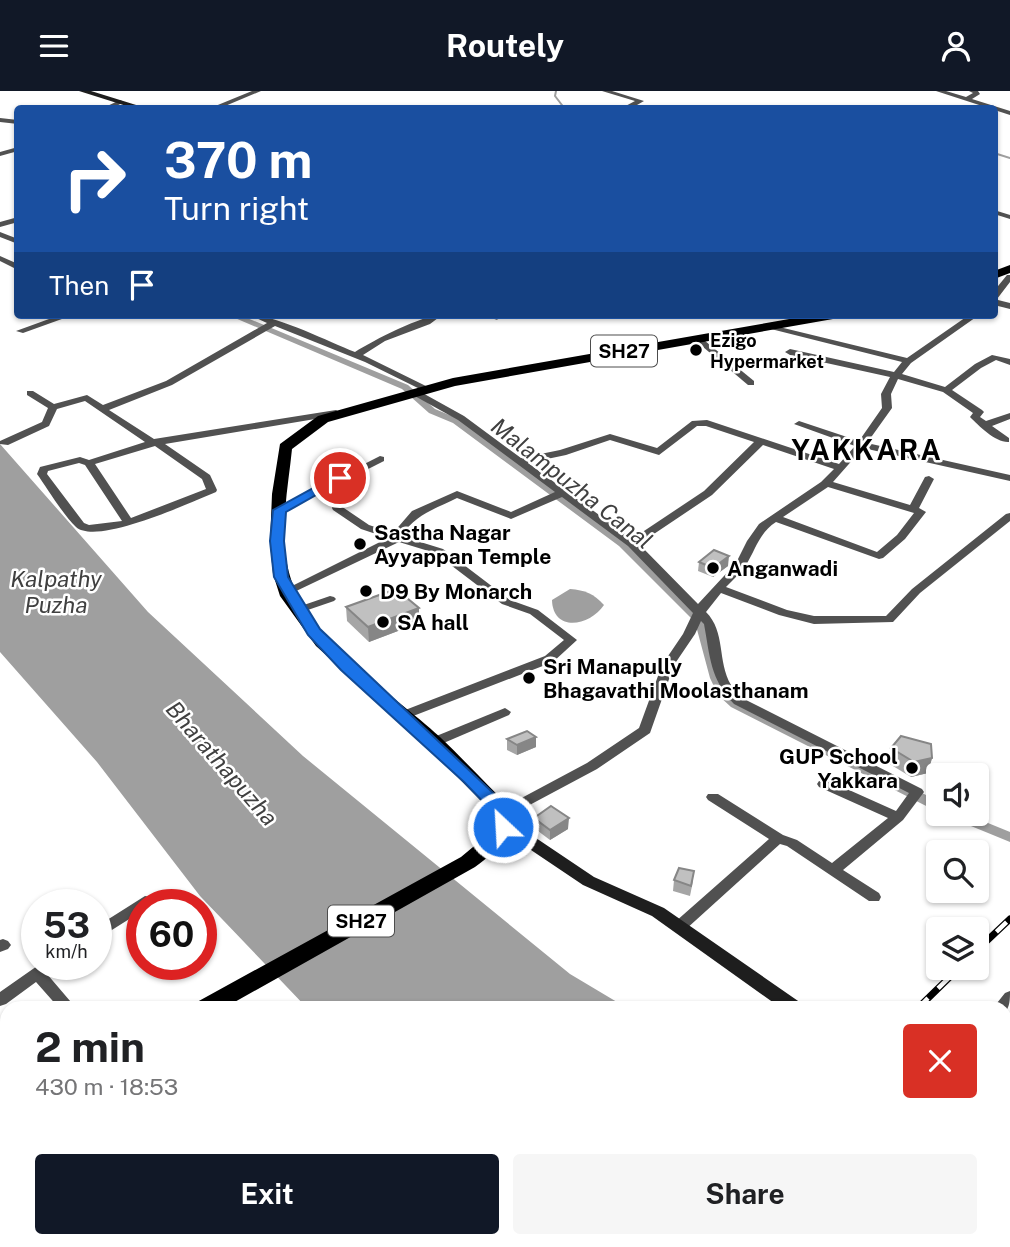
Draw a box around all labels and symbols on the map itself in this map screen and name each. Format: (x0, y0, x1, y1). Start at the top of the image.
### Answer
place label: Ezigo Hypermarket (710, 330, 824, 372)
road number: SH27 (591, 335, 657, 367)
marker: Ezigo Hypermarket (688, 342, 704, 358)
water label: Malampuzha Canal (486, 412, 658, 554)
district label: YAKKARA (791, 433, 943, 466)
pin (310, 448, 370, 508)
place label: Sastha Nagar Ayyappan Temple (374, 520, 551, 569)
marker: Sastha Nagar Ayyappan Temple (352, 536, 368, 552)
place label: Anganwadi (727, 556, 838, 581)
marker: Anganwadi (705, 560, 721, 576)
water label: Kalpathy Puzha (10, 565, 103, 618)
place label: D9 By Monarch (380, 579, 532, 604)
marker: D9 By Monarch (358, 583, 374, 599)
place label: SA hall (397, 610, 469, 635)
marker: SA hall (375, 614, 391, 630)
place label: Sri Manapully Bhagavathi Moolasthanam (543, 654, 808, 703)
marker: Sri Manapully Bhagavathi Moolasthanam (521, 670, 537, 686)
water label: Bharathapuzha (161, 695, 283, 831)
place label: GUP School Yakkara (779, 744, 898, 793)
marker: GUP School Yakkara (904, 760, 920, 776)
position arrow (466, 790, 540, 864)
speed limit sign: 60 (126, 889, 217, 980)
road number: SH27 (328, 905, 394, 937)

